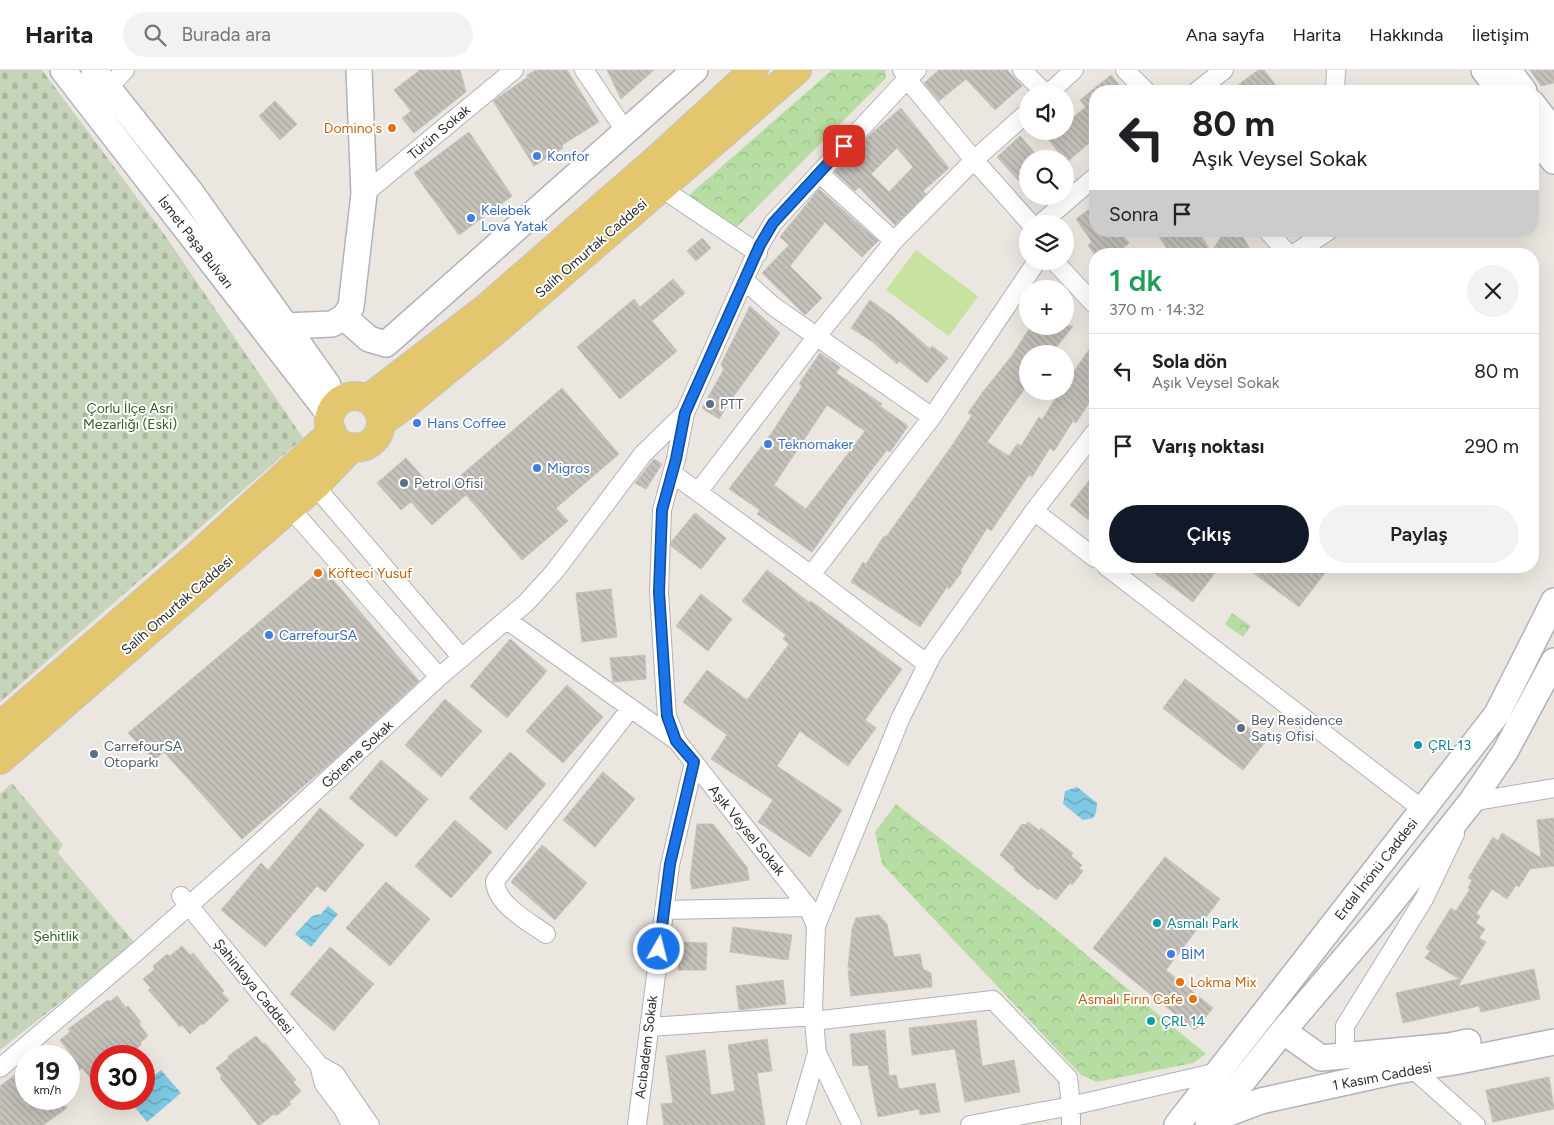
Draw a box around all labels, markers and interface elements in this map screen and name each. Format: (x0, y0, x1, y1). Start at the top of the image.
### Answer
search box (123, 12, 473, 57)
text: Harita (25, 20, 93, 49)
icon: search (141, 21, 169, 49)
text: Burada ara (181, 23, 271, 46)
text: Ana sayfa (1186, 24, 1264, 46)
text: Harita (1292, 24, 1341, 46)
text: Hakkında (1369, 24, 1443, 46)
text: İletişim (1471, 24, 1529, 46)
map controls (1019, 85, 1074, 400)
button: sound (1019, 85, 1074, 140)
street label: Türün Sokak (405, 101, 474, 163)
text: 80 m (1192, 103, 1275, 145)
icon: left (1109, 105, 1174, 170)
place label: Domino's (324, 120, 382, 137)
marker: Domino's (386, 122, 398, 134)
pin (823, 125, 865, 167)
icon: arrive (830, 132, 858, 160)
text: Aşık Veysel Sokak (1192, 145, 1367, 172)
place label: Konfor (547, 148, 590, 165)
marker: Konfor (531, 150, 543, 162)
button: search (1019, 150, 1074, 205)
street label: İsmet Paşa Bulvarı (154, 193, 237, 292)
street label: Salih Omurtak Caddesi (532, 195, 651, 301)
icon: arrive (1168, 200, 1196, 228)
place label: Kelebek Lova Yatak (481, 202, 548, 235)
text: Sonra (1109, 203, 1158, 226)
marker: Kelebek Lova Yatak (465, 212, 477, 224)
button: layers (1019, 215, 1074, 270)
text: 1 dk (1109, 262, 1162, 299)
button: close (1467, 265, 1519, 317)
button: + (1019, 280, 1074, 335)
text: 370 m · 14:32 (1109, 300, 1204, 319)
button: − (1019, 345, 1074, 400)
text: Sola dön (1152, 350, 1227, 373)
icon: left (1109, 357, 1137, 385)
text: 80 m (1474, 360, 1519, 383)
text: Aşık Veysel Sokak (1152, 373, 1279, 392)
place label: PTT (720, 396, 744, 413)
marker: PTT (704, 398, 716, 410)
park label: Çorlu İlçe Asri Mezarlığı (Eski) (83, 400, 177, 433)
place label: Hans Coffee (427, 415, 507, 432)
marker: Hans Coffee (411, 417, 423, 429)
icon: arrive (1109, 432, 1137, 460)
text: Varış noktası (1152, 435, 1264, 458)
text: 290 m (1465, 435, 1519, 458)
place label: Teknomaker (778, 436, 854, 453)
marker: Teknomaker (762, 438, 774, 450)
place label: Migros (547, 460, 590, 477)
marker: Migros (531, 462, 543, 474)
place label: Petrol Ofisi (414, 475, 483, 492)
marker: Petrol Ofisi (398, 477, 410, 489)
button: Çıkış (1109, 505, 1309, 563)
button: Paylaş (1319, 505, 1519, 563)
street label: Salih Omurtak Caddesi (118, 552, 237, 658)
place label: Köfteci Yusuf (328, 565, 413, 582)
marker: Köfteci Yusuf (312, 567, 324, 579)
place label: CarrefourSA (279, 627, 358, 644)
marker: CarrefourSA (263, 629, 275, 641)
place label: Bey Residence Satış Ofisi (1251, 712, 1343, 745)
street label: Göreme Sokak (318, 717, 397, 792)
marker: Bey Residence Satış Ofisi (1235, 722, 1247, 734)
place label: ÇRL 13 (1428, 737, 1471, 754)
place label: CarrefourSA Otoparkı (104, 738, 183, 771)
marker: ÇRL 13 (1412, 739, 1424, 751)
marker: CarrefourSA Otoparkı (88, 748, 100, 760)
street label: Aşık Veysel Sokak (705, 782, 788, 879)
street label: Erdal İnönü Caddesi (1331, 815, 1422, 924)
place label: Asmalı Park (1167, 915, 1239, 932)
marker: Asmalı Park (1151, 917, 1163, 929)
position arrow (632, 922, 684, 974)
park label: Şehitlik (33, 928, 79, 945)
street label: Şahinkaya Caddesi (210, 935, 297, 1037)
place label: BİM (1181, 946, 1205, 963)
marker: BİM (1165, 948, 1177, 960)
place label: Lokma Mix (1190, 974, 1257, 991)
marker: Lokma Mix (1174, 976, 1186, 988)
place label: Asmalı Fırın Cafe (1078, 991, 1183, 1008)
marker: Asmalı Fırın Cafe (1187, 993, 1199, 1005)
street label: Acıbadem Sokak (632, 994, 661, 1100)
place label: ÇRL 14 (1161, 1013, 1205, 1030)
marker: ÇRL 14 (1145, 1015, 1157, 1027)
speed limit sign: 30 (90, 1045, 155, 1110)
text: 19 (35, 1056, 60, 1086)
street label: 1 Kasım Caddesi (1331, 1059, 1433, 1094)
text: km/h (34, 1083, 61, 1097)

